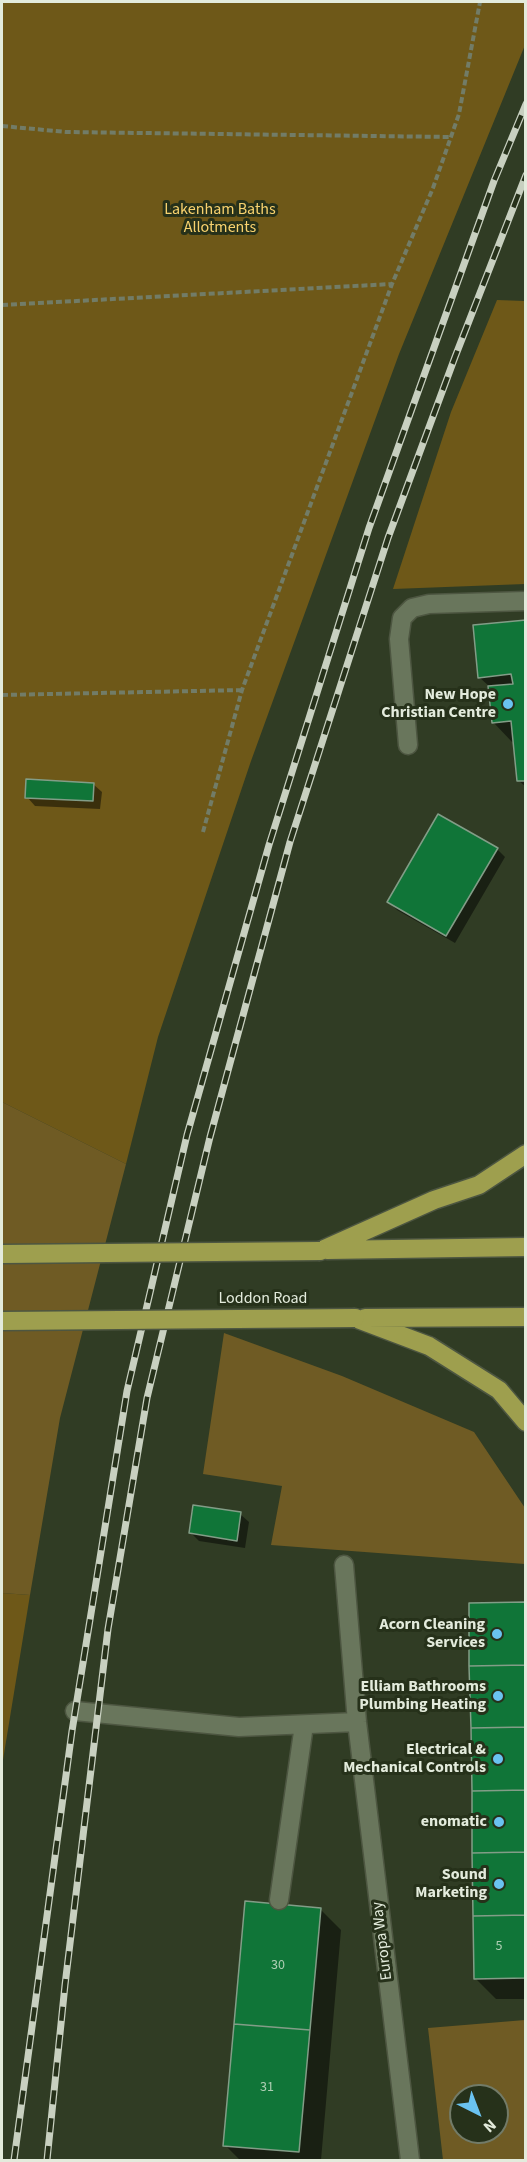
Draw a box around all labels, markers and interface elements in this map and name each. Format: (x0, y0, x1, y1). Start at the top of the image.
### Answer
park label: Lakenham Baths Allotments (164, 200, 276, 238)
place label: New Hope Christian Centre (381, 685, 496, 723)
marker: New Hope Christian Centre (501, 697, 515, 711)
street label: Loddon Road (219, 1289, 307, 1309)
place label: Acorn Cleaning Services (379, 1615, 485, 1653)
marker: Acorn Cleaning Services (490, 1627, 504, 1641)
place label: Elliam Bathrooms Plumbing Heating (359, 1677, 486, 1715)
marker: Elliam Bathrooms Plumbing Heating (491, 1689, 505, 1703)
place label: Electrical & Mechanical Controls (343, 1740, 486, 1778)
marker: Electrical & Mechanical Controls (491, 1752, 505, 1766)
place label: enomatic (421, 1812, 487, 1832)
marker: enomatic (492, 1815, 506, 1829)
place label: Sound Marketing (415, 1865, 487, 1903)
marker: Sound Marketing (492, 1877, 506, 1891)
street label: Europa Way (369, 1901, 397, 1981)
house number: 5 (496, 1939, 502, 1955)
house number: 30 (271, 1958, 285, 1974)
house number: 31 (260, 2080, 274, 2096)
north arrow (449, 2084, 509, 2144)
text: N (478, 2114, 501, 2138)

